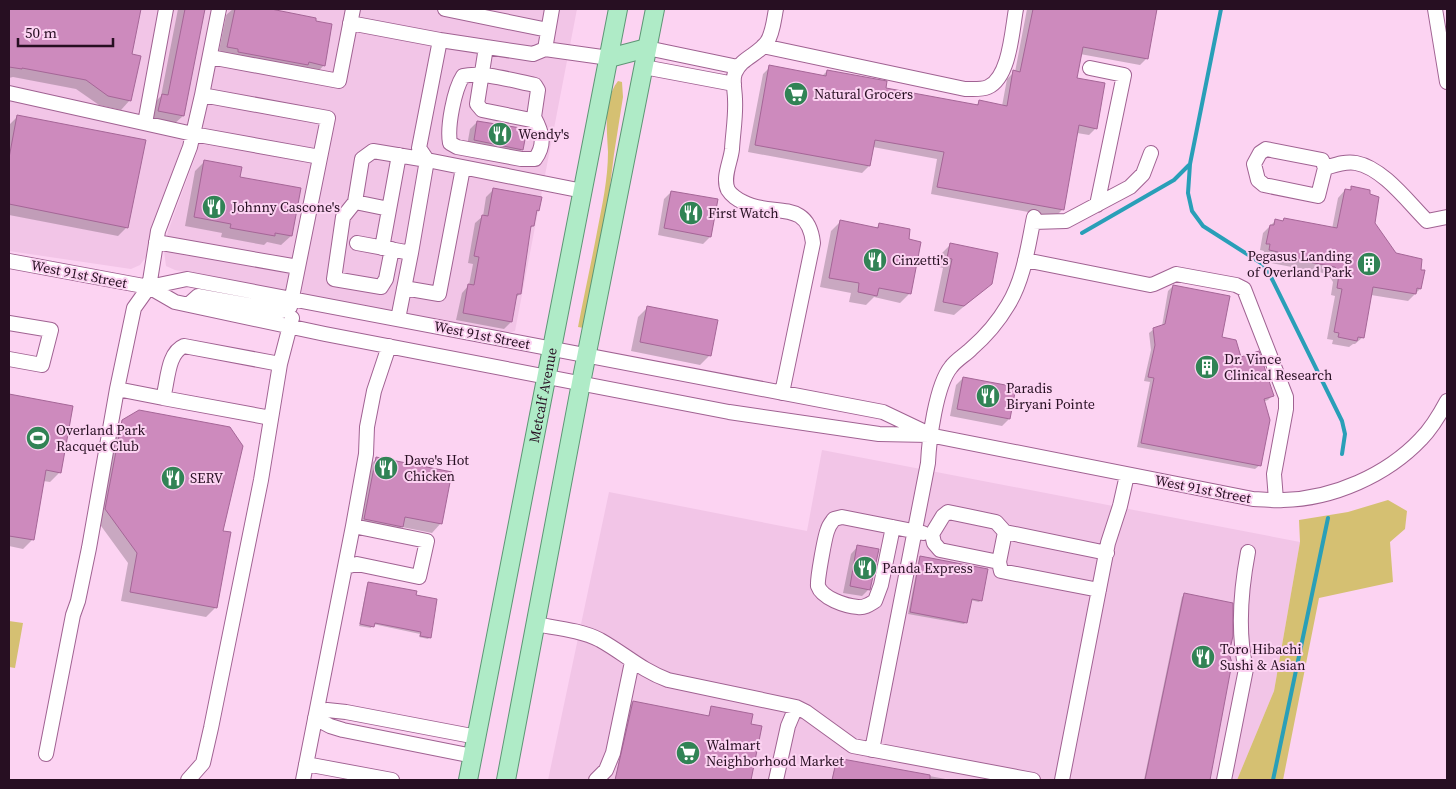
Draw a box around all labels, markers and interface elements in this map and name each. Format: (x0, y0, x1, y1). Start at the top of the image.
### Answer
scale bar (18, 15, 112, 47)
text: 50 m (25, 22, 57, 43)
supermarket icon: Natural Grocers (783, 81, 809, 107)
place label: Natural Grocers (814, 84, 913, 104)
restaurant icon: Wendy's (487, 121, 513, 147)
place label: Wendy's (518, 124, 569, 144)
restaurant icon: Johnny Cascone's (201, 194, 227, 220)
place label: Johnny Cascone's (231, 197, 340, 217)
restaurant icon: First Watch (678, 200, 704, 226)
place label: First Watch (708, 203, 779, 223)
place label: Pegasus Landing of Overland Park (1247, 246, 1352, 282)
restaurant icon: Cinzetti's (862, 247, 888, 273)
place label: Cinzetti's (892, 250, 949, 270)
building icon: Pegasus Landing of Overland Park (1356, 251, 1382, 277)
street label: West 91st Street (29, 255, 129, 293)
street label: West 91st Street (432, 316, 532, 354)
street label: Metcalf Avenue (524, 346, 562, 444)
place label: Dr. Vince Clinical Research (1224, 349, 1332, 385)
building icon: Dr. Vince Clinical Research (1194, 354, 1220, 380)
place label: Paradis Biryani Pointe (1006, 378, 1095, 414)
restaurant icon: Paradis Biryani Pointe (975, 383, 1001, 409)
place label: Overland Park Racquet Club (56, 420, 145, 456)
sports icon: Overland Park Racquet Club (25, 425, 51, 451)
place label: Dave's Hot Chicken (404, 450, 469, 486)
restaurant icon: Dave's Hot Chicken (373, 455, 399, 481)
restaurant icon: SERV (160, 465, 186, 491)
place label: SERV (190, 468, 224, 488)
street label: West 91st Street (1153, 470, 1253, 508)
restaurant icon: Panda Express (852, 555, 878, 581)
place label: Panda Express (882, 558, 973, 578)
place label: Toro Hibachi Sushi & Asian (1220, 639, 1306, 675)
restaurant icon: Toro Hibachi Sushi & Asian (1190, 644, 1216, 670)
place label: Walmart Neighborhood Market (706, 735, 844, 771)
supermarket icon: Walmart Neighborhood Market (675, 740, 701, 766)

